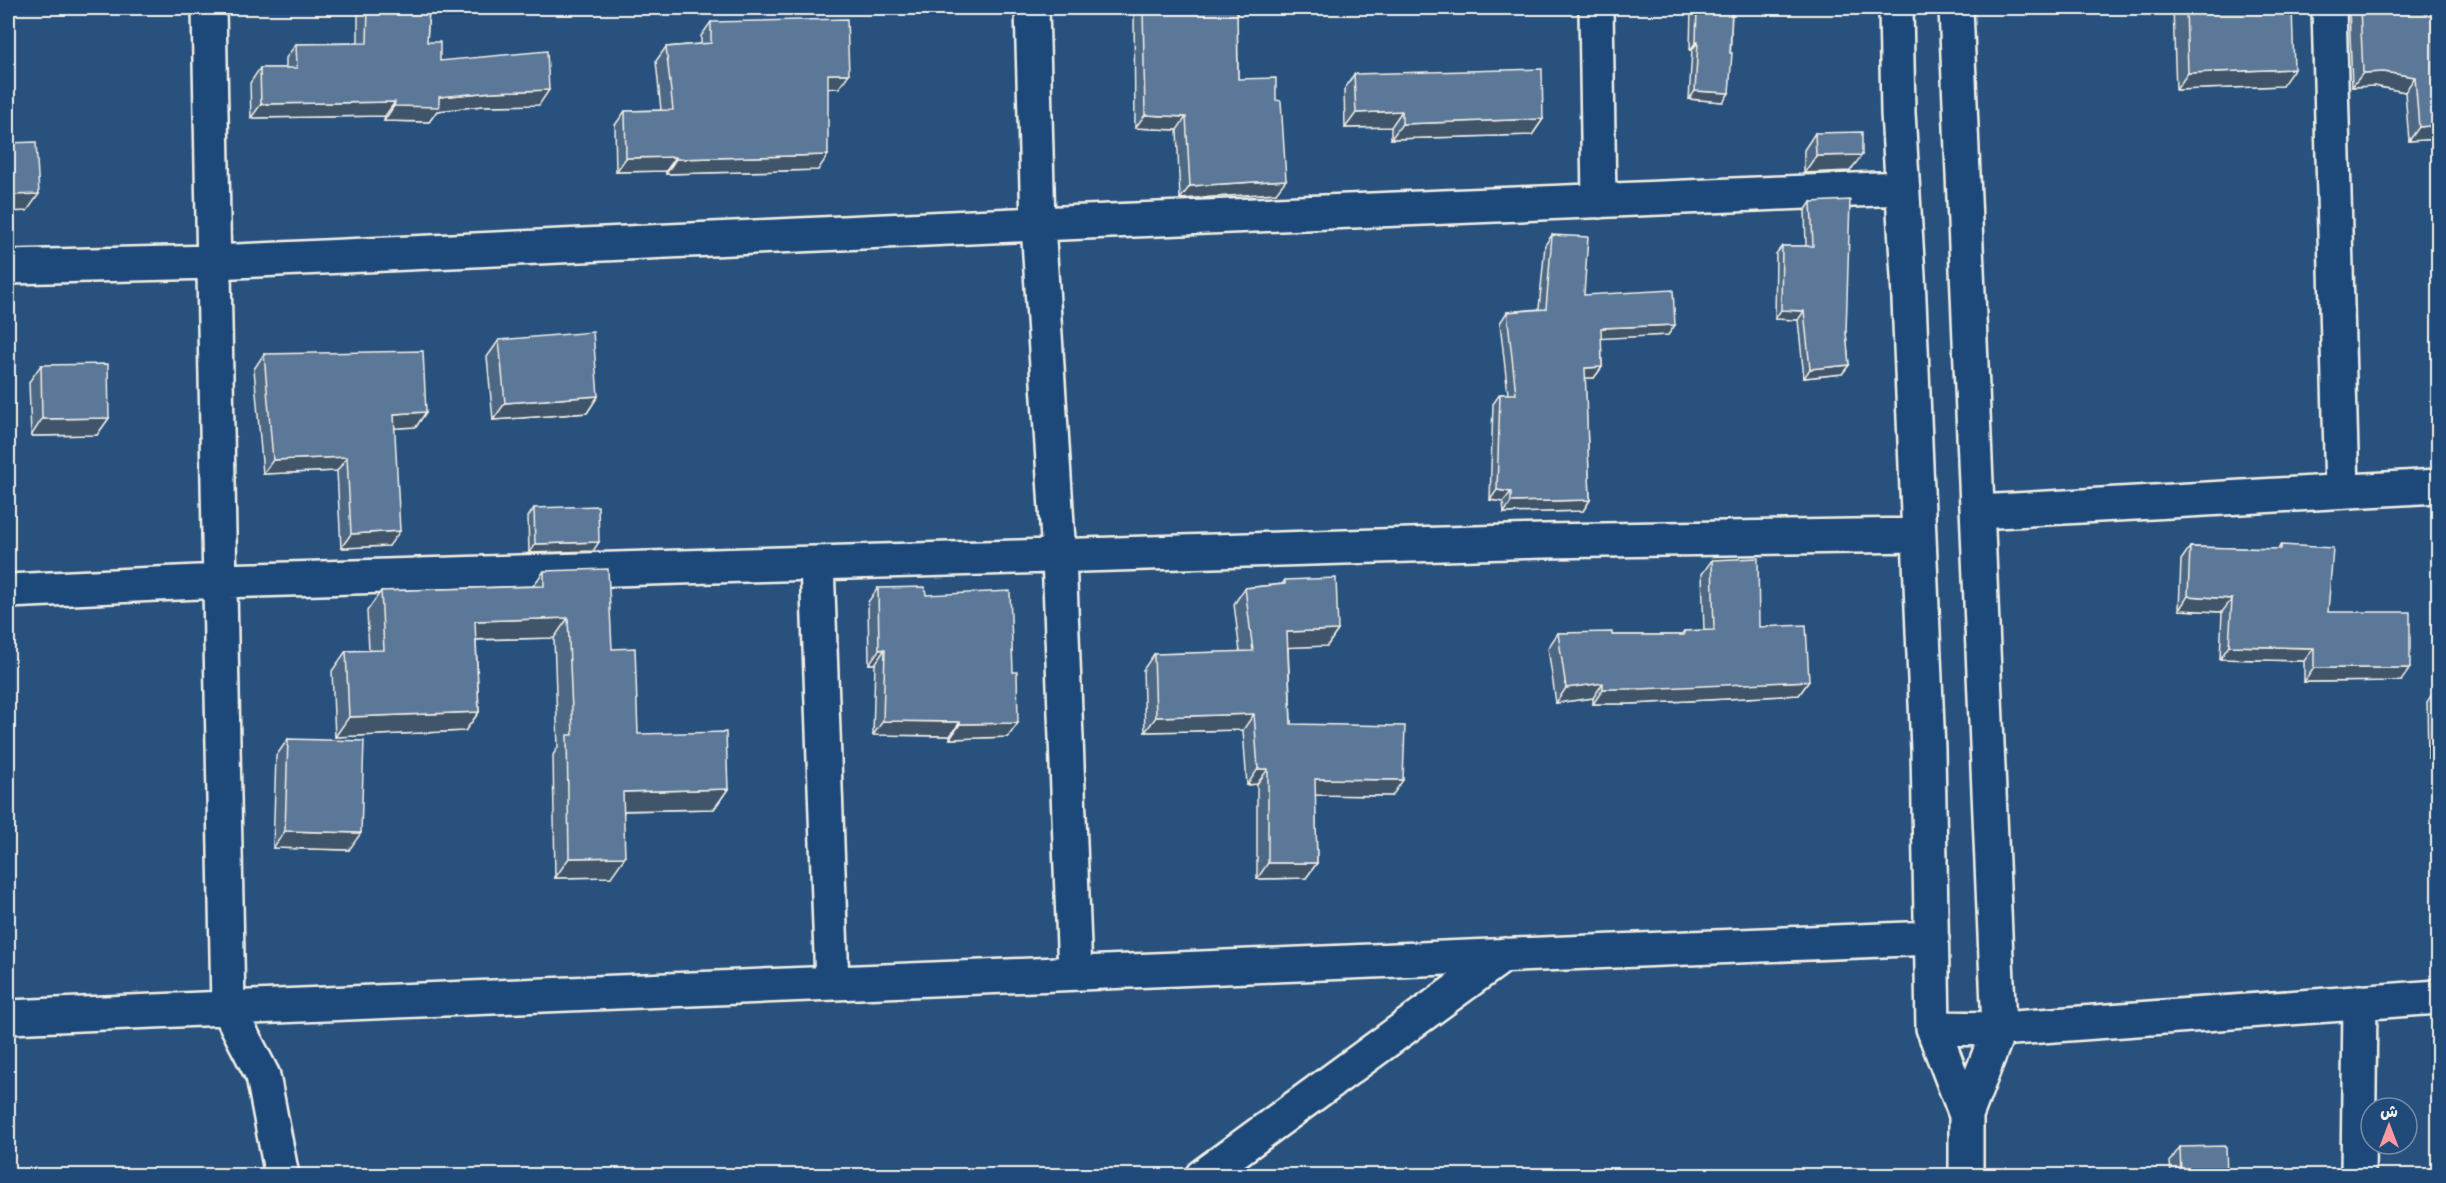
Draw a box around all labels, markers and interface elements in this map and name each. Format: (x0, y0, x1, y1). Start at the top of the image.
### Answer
north arrow (2359, 1096, 2419, 1156)
text: ش (2380, 1100, 2398, 1121)

